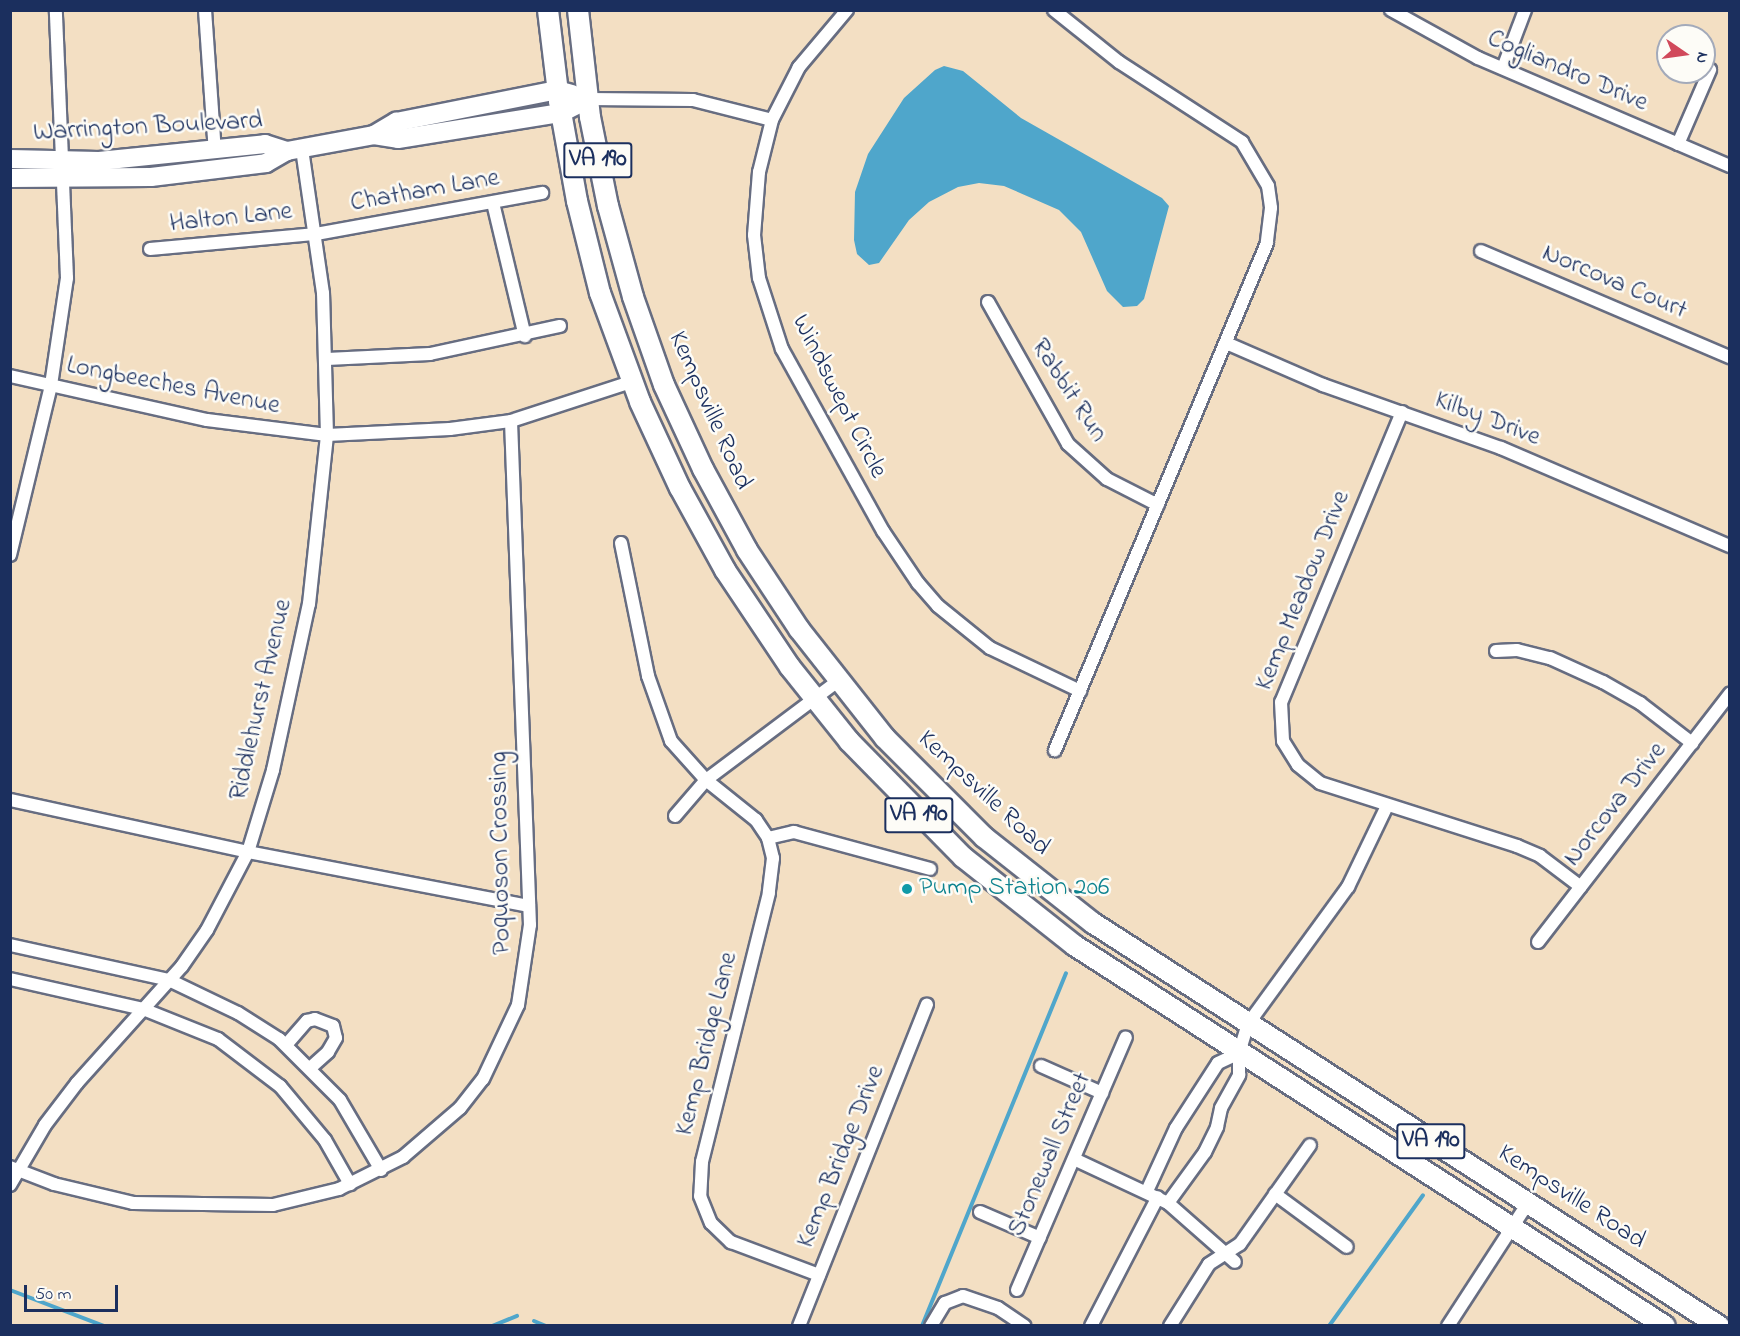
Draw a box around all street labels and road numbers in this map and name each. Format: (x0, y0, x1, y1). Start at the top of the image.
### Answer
street label: Cogliandro Drive (1482, 24, 1652, 120)
street label: Warrington Boulevard (33, 106, 263, 150)
road number: VA 190 (562, 139, 634, 181)
street label: Chatham Lane (348, 164, 502, 220)
street label: Halton Lane (168, 197, 294, 241)
street label: Norcova Court (1537, 239, 1691, 327)
street label: Windswept Circle (783, 310, 893, 484)
street label: Kempsville Road (660, 327, 758, 495)
street label: Rabbit Run (1023, 333, 1113, 449)
street label: Longbeeches Avenue (64, 351, 282, 423)
street label: Kilby Drive (1430, 386, 1544, 454)
street label: Kemp Meadow Drive (1250, 487, 1358, 695)
street label: Riddlehurst Avenue (224, 596, 300, 804)
street label: Kempsville Road (910, 725, 1056, 863)
street label: Norcova Drive (1558, 737, 1674, 873)
street label: Poquoson Crossing (485, 751, 519, 955)
road number: VA 190 (883, 794, 955, 836)
street label: Kemp Bridge Lane (670, 949, 746, 1139)
street label: Kemp Bridge Drive (791, 1061, 893, 1253)
street label: Stonewall Street (1002, 1068, 1100, 1242)
road number: VA 190 (1395, 1120, 1467, 1162)
street label: Kempsville Road (1491, 1139, 1651, 1257)

